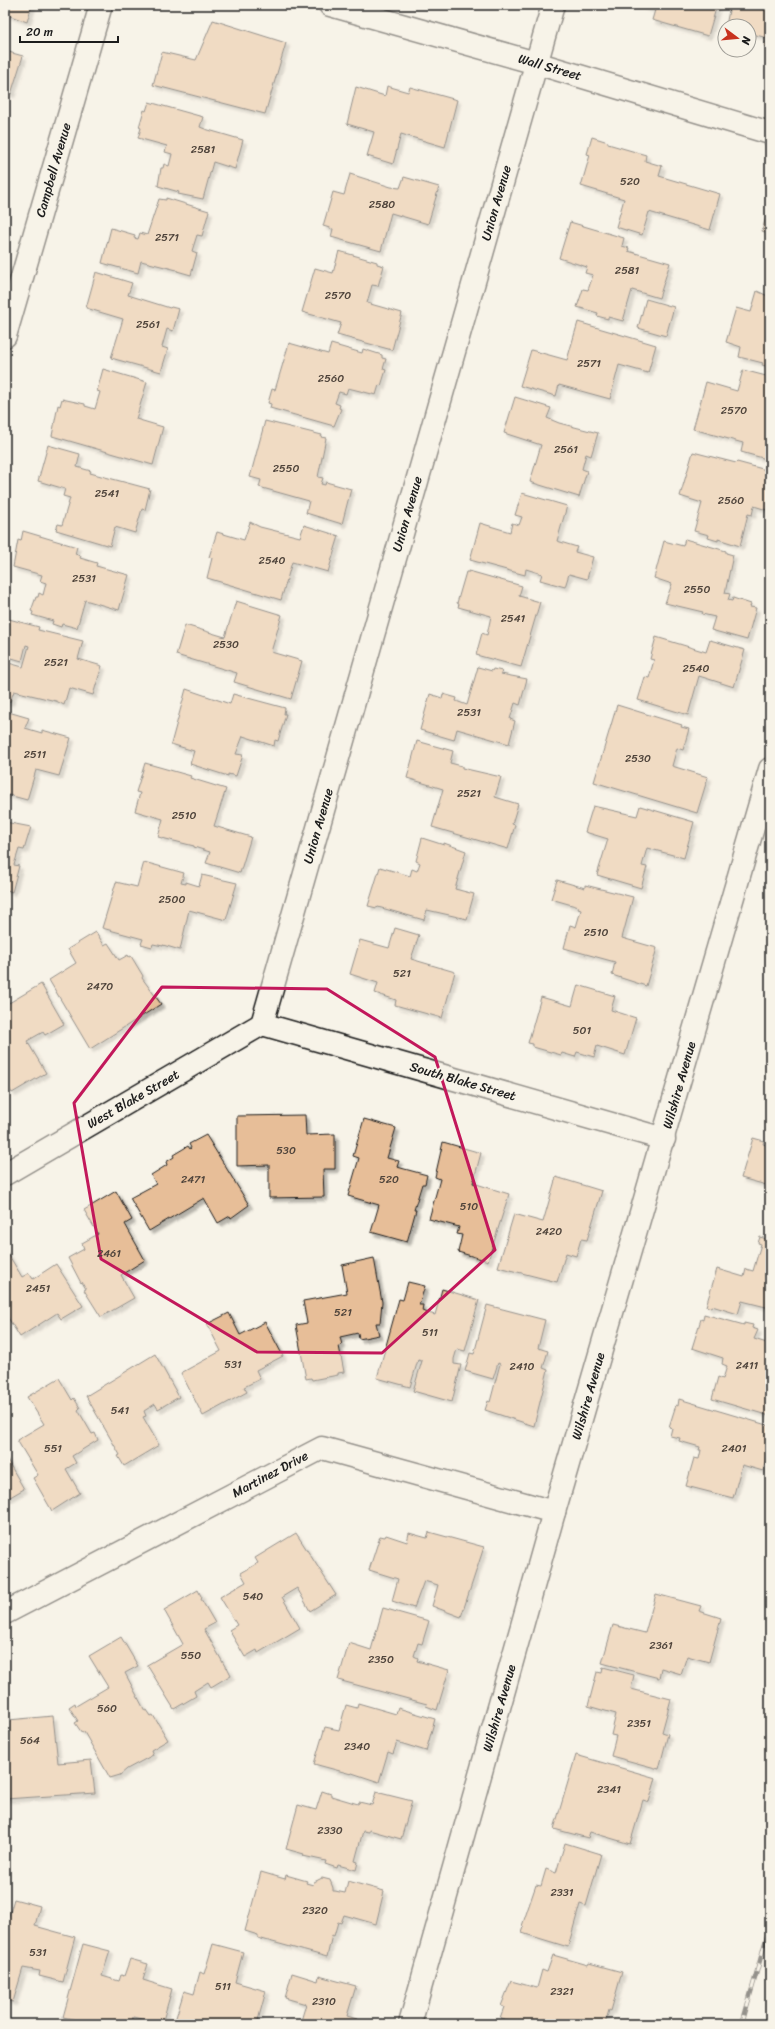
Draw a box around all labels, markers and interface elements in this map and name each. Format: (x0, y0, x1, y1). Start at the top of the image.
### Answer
scale bar (20, 18, 118, 44)
north arrow (717, 18, 757, 58)
text: 20 m (26, 21, 53, 43)
text: N (736, 33, 757, 47)
street label: Wall Street (516, 47, 585, 87)
street label: Campbell Avenue (29, 120, 78, 220)
house number: 2581 (191, 140, 215, 159)
street label: Union Avenue (474, 162, 518, 243)
house number: 520 (620, 172, 640, 191)
house number: 2580 (369, 195, 395, 214)
house number: 2571 (155, 228, 179, 247)
house number: 2581 (615, 261, 639, 280)
house number: 2570 (325, 286, 351, 305)
house number: 2561 (136, 315, 160, 334)
house number: 2571 (577, 354, 601, 373)
house number: 2560 (318, 369, 344, 388)
house number: 2570 (721, 401, 747, 420)
house number: 2561 (554, 440, 578, 459)
house number: 2550 (273, 459, 299, 478)
street label: Union Avenue (385, 473, 429, 554)
house number: 2541 (95, 484, 120, 503)
house number: 2560 (718, 491, 744, 510)
house number: 2540 (259, 551, 285, 570)
house number: 2531 (72, 569, 96, 588)
house number: 2550 (684, 580, 710, 599)
house number: 2541 (501, 609, 526, 628)
house number: 2530 (213, 635, 239, 654)
house number: 2521 (44, 653, 68, 672)
house number: 2540 (683, 659, 709, 678)
house number: 2531 (457, 703, 481, 722)
house number: 2511 (24, 745, 47, 764)
house number: 2530 (625, 749, 651, 768)
house number: 2521 (457, 784, 481, 803)
street label: Union Avenue (296, 785, 340, 866)
house number: 2510 (172, 806, 196, 825)
house number: 2500 (159, 890, 186, 909)
house number: 2510 (584, 923, 608, 942)
house number: 521 (393, 964, 411, 983)
house number: 2470 (87, 977, 113, 996)
house number: 501 (573, 1021, 591, 1040)
street label: Wilshire Avenue (656, 1038, 702, 1132)
street label: South Blake Street (407, 1055, 519, 1107)
street label: West Blake Street (82, 1063, 184, 1135)
house number: 530 (276, 1141, 296, 1160)
house number: 2471 (181, 1170, 205, 1189)
house number: 520 (379, 1170, 399, 1189)
house number: 510 (460, 1197, 478, 1216)
house number: 2420 (536, 1222, 562, 1241)
house number: 2461 (97, 1244, 121, 1263)
house number: 2451 (26, 1279, 51, 1298)
house number: 521 (334, 1303, 352, 1322)
house number: 511 (422, 1323, 438, 1342)
street label: Wilshire Avenue (565, 1349, 611, 1443)
house number: 531 (224, 1355, 242, 1374)
house number: 2411 (736, 1356, 759, 1375)
house number: 2410 (510, 1357, 534, 1376)
house number: 541 (111, 1401, 129, 1420)
house number: 551 (44, 1439, 62, 1458)
house number: 2401 (722, 1439, 747, 1458)
street label: Martinez Drive (227, 1444, 313, 1504)
house number: 540 (243, 1587, 263, 1606)
house number: 2361 (649, 1636, 673, 1655)
house number: 550 (181, 1646, 201, 1665)
house number: 2350 (368, 1650, 394, 1669)
street label: Wilshire Avenue (476, 1661, 522, 1755)
house number: 560 (97, 1699, 117, 1718)
house number: 2351 (627, 1714, 651, 1733)
house number: 564 (20, 1731, 40, 1750)
house number: 2340 (344, 1737, 370, 1756)
house number: 2341 (597, 1780, 621, 1799)
house number: 2330 (317, 1821, 343, 1840)
house number: 2331 (550, 1883, 574, 1902)
house number: 2320 (302, 1901, 328, 1920)
house number: 531 (29, 1943, 47, 1962)
house number: 511 (215, 1977, 231, 1996)
house number: 2321 (550, 1982, 574, 2001)
house number: 2310 (312, 1992, 336, 2011)

